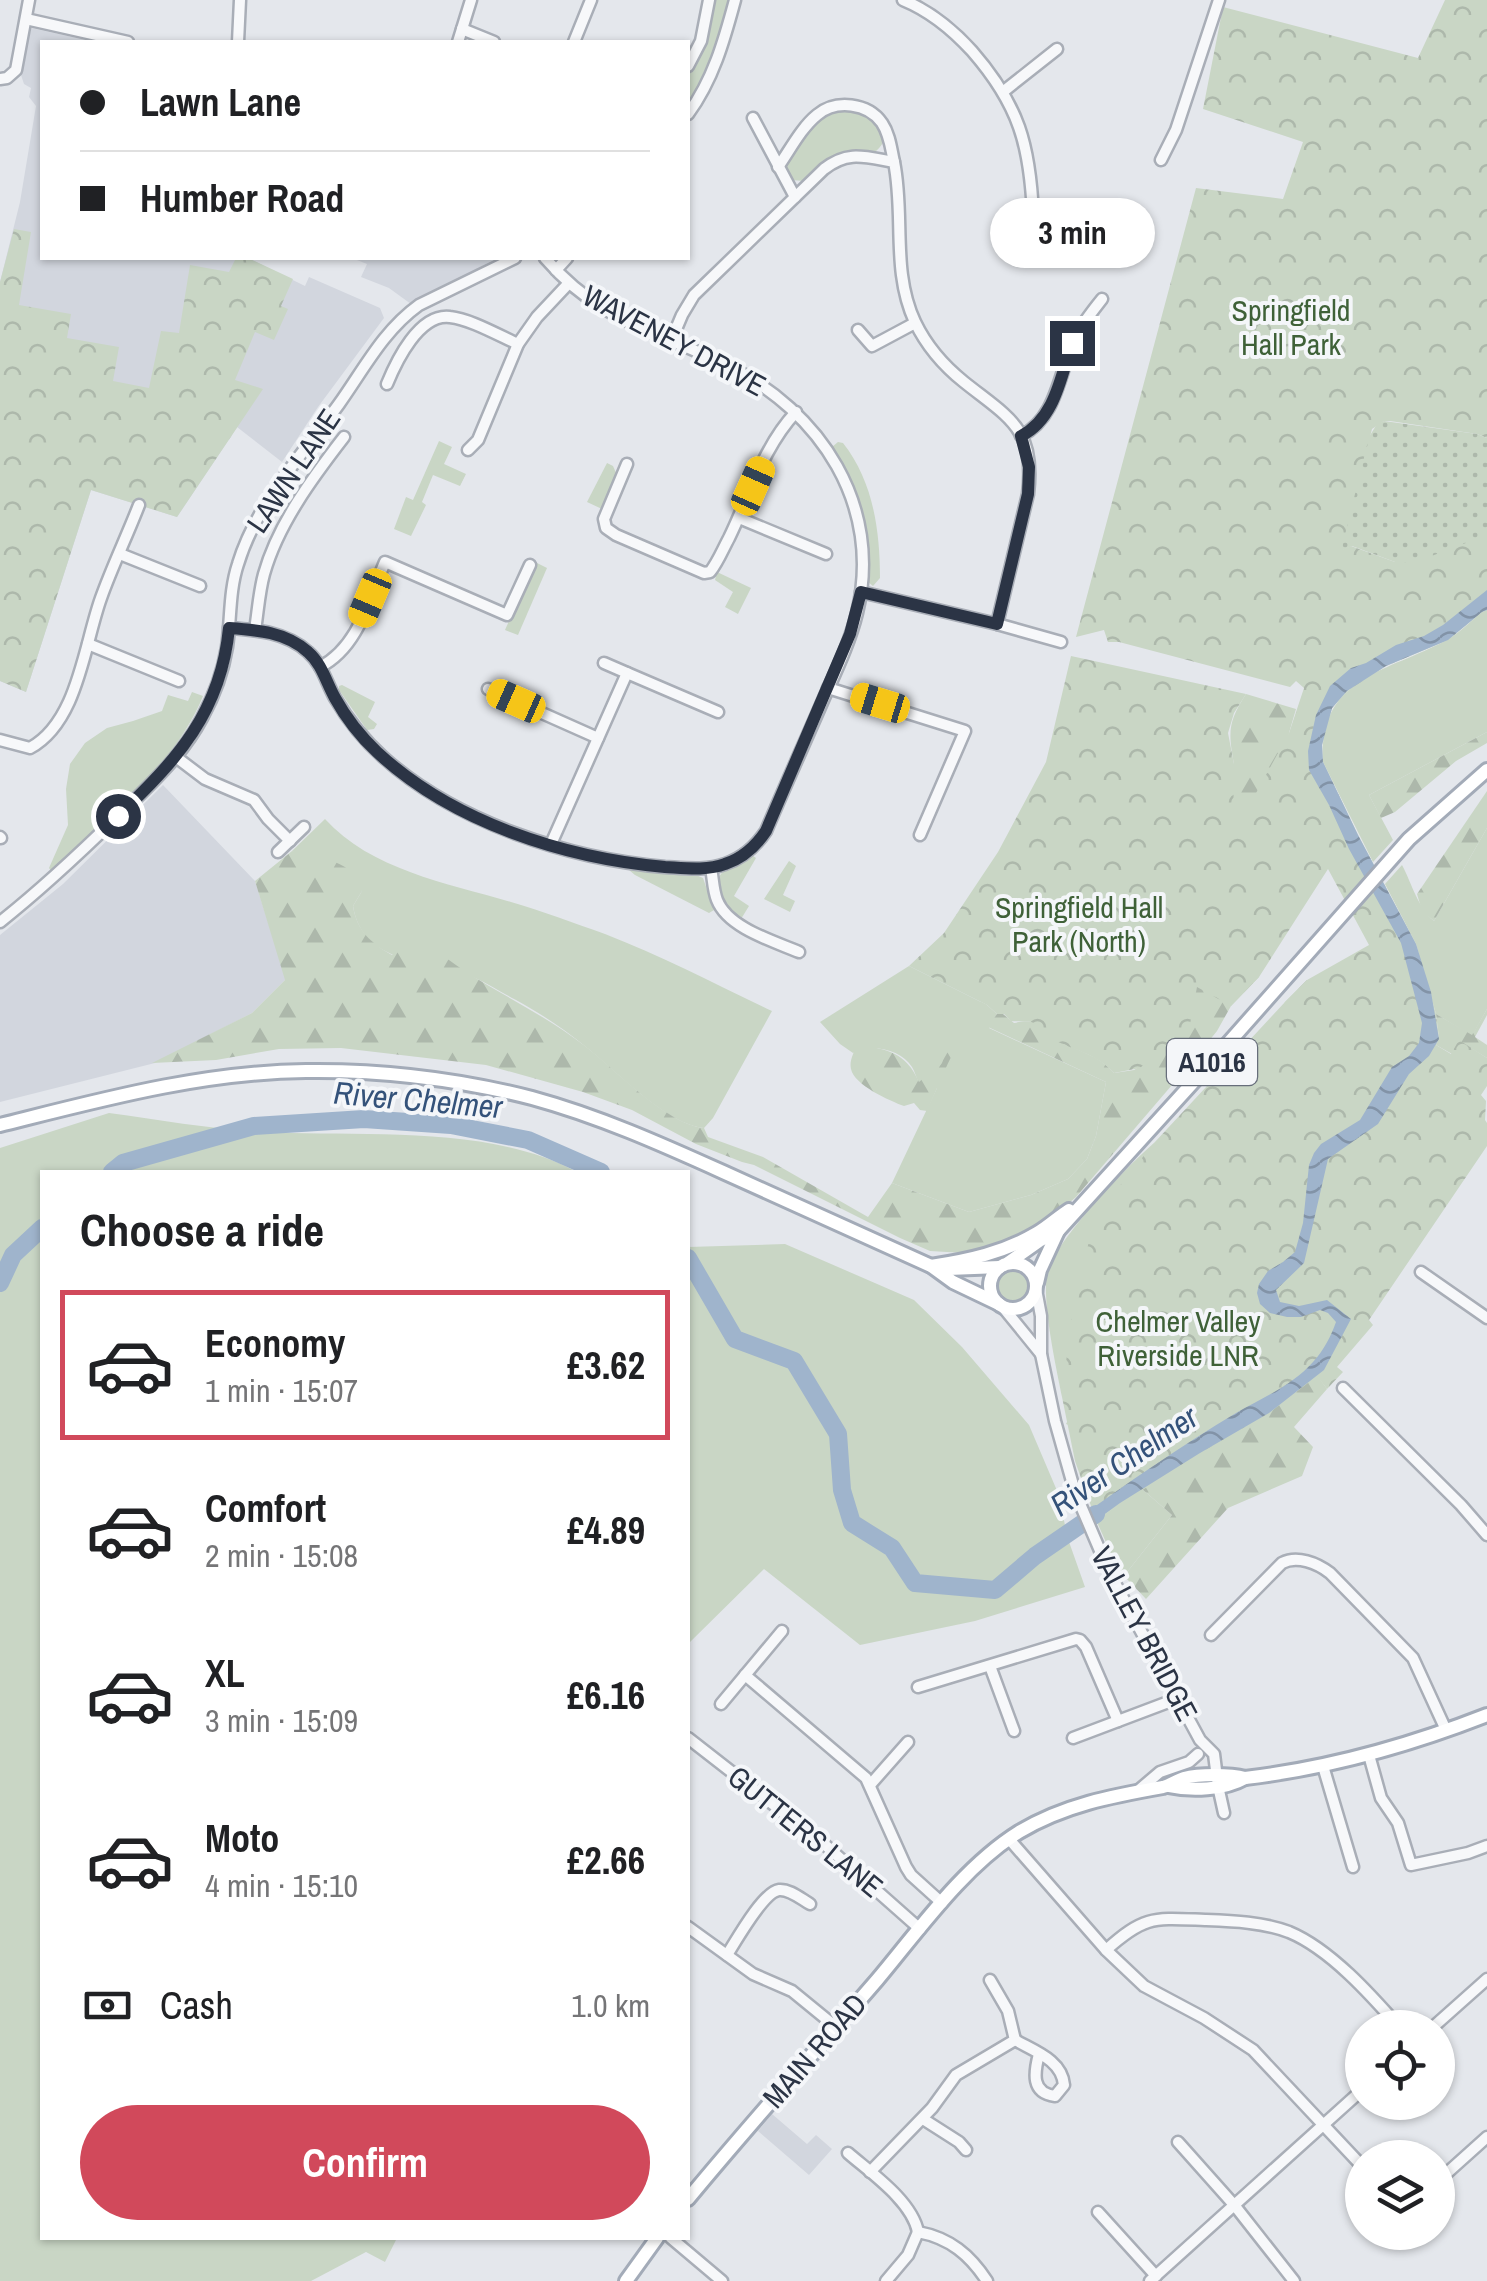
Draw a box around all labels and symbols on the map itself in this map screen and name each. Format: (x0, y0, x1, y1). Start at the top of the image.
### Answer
callout: 3 min (990, 198, 1154, 268)
street label: WAVENEY DRIVE (576, 275, 773, 405)
park label: Springfield Hall Park (1232, 290, 1350, 364)
route end (1050, 321, 1095, 366)
street label: LAWN LANE (237, 401, 349, 540)
car (727, 452, 779, 520)
car (344, 565, 396, 631)
car (482, 675, 550, 727)
car (847, 680, 913, 726)
route start (96, 794, 141, 839)
park label: Springfield Hall Park (North) (995, 887, 1163, 961)
road number: A1016 (1167, 1039, 1257, 1085)
water label: River Chelmer (332, 1071, 505, 1128)
park label: Chelmer Valley Riverside LNR (1096, 1301, 1261, 1375)
water label: River Chelmer (1042, 1395, 1207, 1526)
street label: VALLEY BRIDGE (1082, 1539, 1208, 1728)
street label: GUTTERS LANE (720, 1756, 892, 1906)
street label: MAIN ROAD (753, 1985, 875, 2116)

